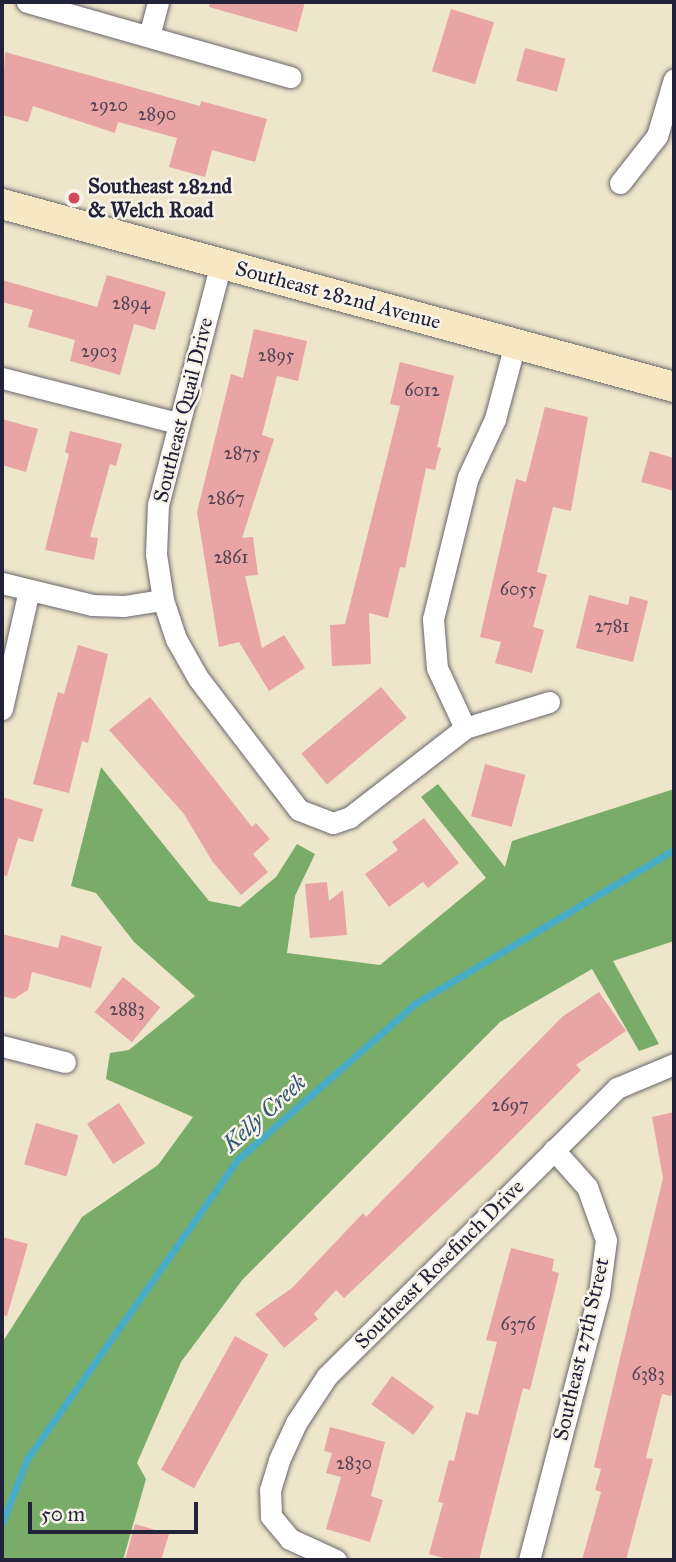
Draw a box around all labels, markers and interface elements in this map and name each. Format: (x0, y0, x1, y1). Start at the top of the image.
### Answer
house number: 2920 (90, 94, 128, 116)
house number: 2890 (138, 103, 176, 125)
place label: Southeast 282nd & Welch Road (88, 173, 232, 223)
marker: Southeast 282nd & Welch Road (66, 190, 82, 206)
street label: Southeast 282nd Avenue (233, 255, 443, 335)
house number: 2894 (112, 292, 150, 314)
street label: Southeast Quail Drive (148, 315, 218, 505)
house number: 2903 (81, 340, 117, 362)
house number: 2895 (258, 344, 294, 366)
house number: 6012 (404, 379, 440, 401)
house number: 2875 (224, 442, 260, 464)
house number: 2867 (207, 487, 245, 509)
house number: 2861 (214, 546, 248, 568)
house number: 6055 (500, 578, 536, 600)
house number: 2781 (595, 615, 629, 637)
house number: 2883 (109, 998, 145, 1020)
water label: Kelly Creek (217, 1068, 311, 1158)
house number: 2697 (491, 1094, 529, 1116)
street label: Southeast Rosefinch Drive (349, 1174, 529, 1354)
street label: Southeast 27th Street (548, 1255, 614, 1443)
house number: 6376 (500, 1313, 536, 1335)
house number: 6383 (631, 1363, 665, 1385)
house number: 2830 (336, 1452, 372, 1474)
scale bar (32, 1488, 201, 1532)
text: 50 m (41, 1501, 85, 1527)

